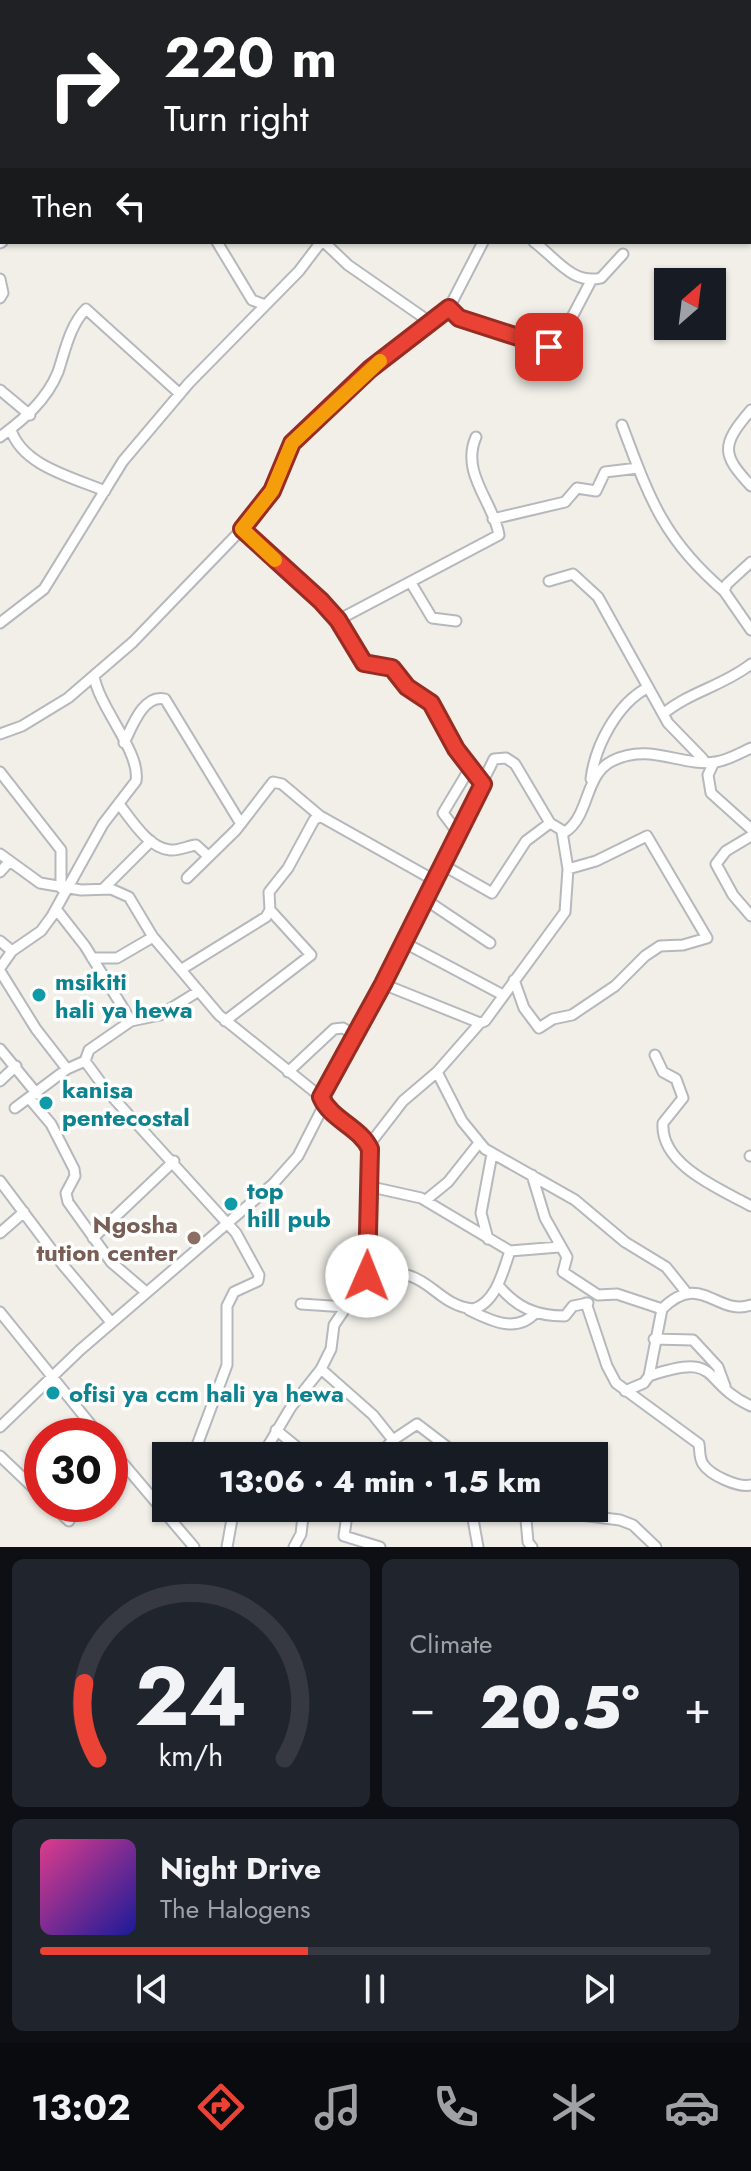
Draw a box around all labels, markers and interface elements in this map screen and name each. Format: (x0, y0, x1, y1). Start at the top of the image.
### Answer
text: 220 m (164, 17, 337, 98)
icon: right (32, 32, 136, 136)
text: Turn right (164, 92, 309, 144)
icon: left (109, 184, 153, 228)
text: Then (32, 185, 93, 228)
north arrow (654, 268, 726, 340)
map controls (654, 268, 726, 340)
pin (515, 313, 583, 381)
icon: arrive (527, 325, 571, 369)
place label: msikiti hali ya hewa (55, 964, 193, 1027)
marker: msikiti hali ya hewa (30, 986, 48, 1004)
place label: kanisa pentecostal (62, 1072, 190, 1135)
marker: kanisa pentecostal (37, 1094, 55, 1112)
place label: top hill pub (247, 1173, 331, 1236)
marker: top hill pub (222, 1195, 240, 1213)
place label: Ngosha tution center (36, 1207, 178, 1270)
marker: Ngosha tution center (185, 1229, 203, 1247)
position arrow (325, 1234, 409, 1318)
place label: ofisi ya ccm hali ya hewa (69, 1376, 344, 1411)
marker: ofisi ya ccm hali ya hewa (44, 1384, 62, 1402)
speed limit sign: 30 (24, 1418, 128, 1522)
text: 13:06 · 4 min · 1.5 km (219, 1460, 541, 1503)
text: Climate (410, 1625, 492, 1663)
text: 24 (134, 1636, 247, 1756)
text: 20.5° (480, 1664, 640, 1751)
text: − (410, 1676, 435, 1740)
text: + (684, 1676, 711, 1740)
text: km/h (158, 1735, 223, 1777)
text: Night Drive (160, 1847, 321, 1890)
text: The Halogens (160, 1890, 311, 1928)
icon: previous (130, 1967, 174, 2011)
icon: pause (353, 1967, 397, 2011)
icon: next (577, 1967, 621, 2011)
icon: directions (193, 2079, 249, 2135)
icon: music (310, 2079, 366, 2135)
icon: phone (428, 2079, 484, 2135)
icon: climate (546, 2079, 602, 2135)
icon: car (664, 2079, 720, 2135)
text: 13:02 (31, 2081, 131, 2133)

